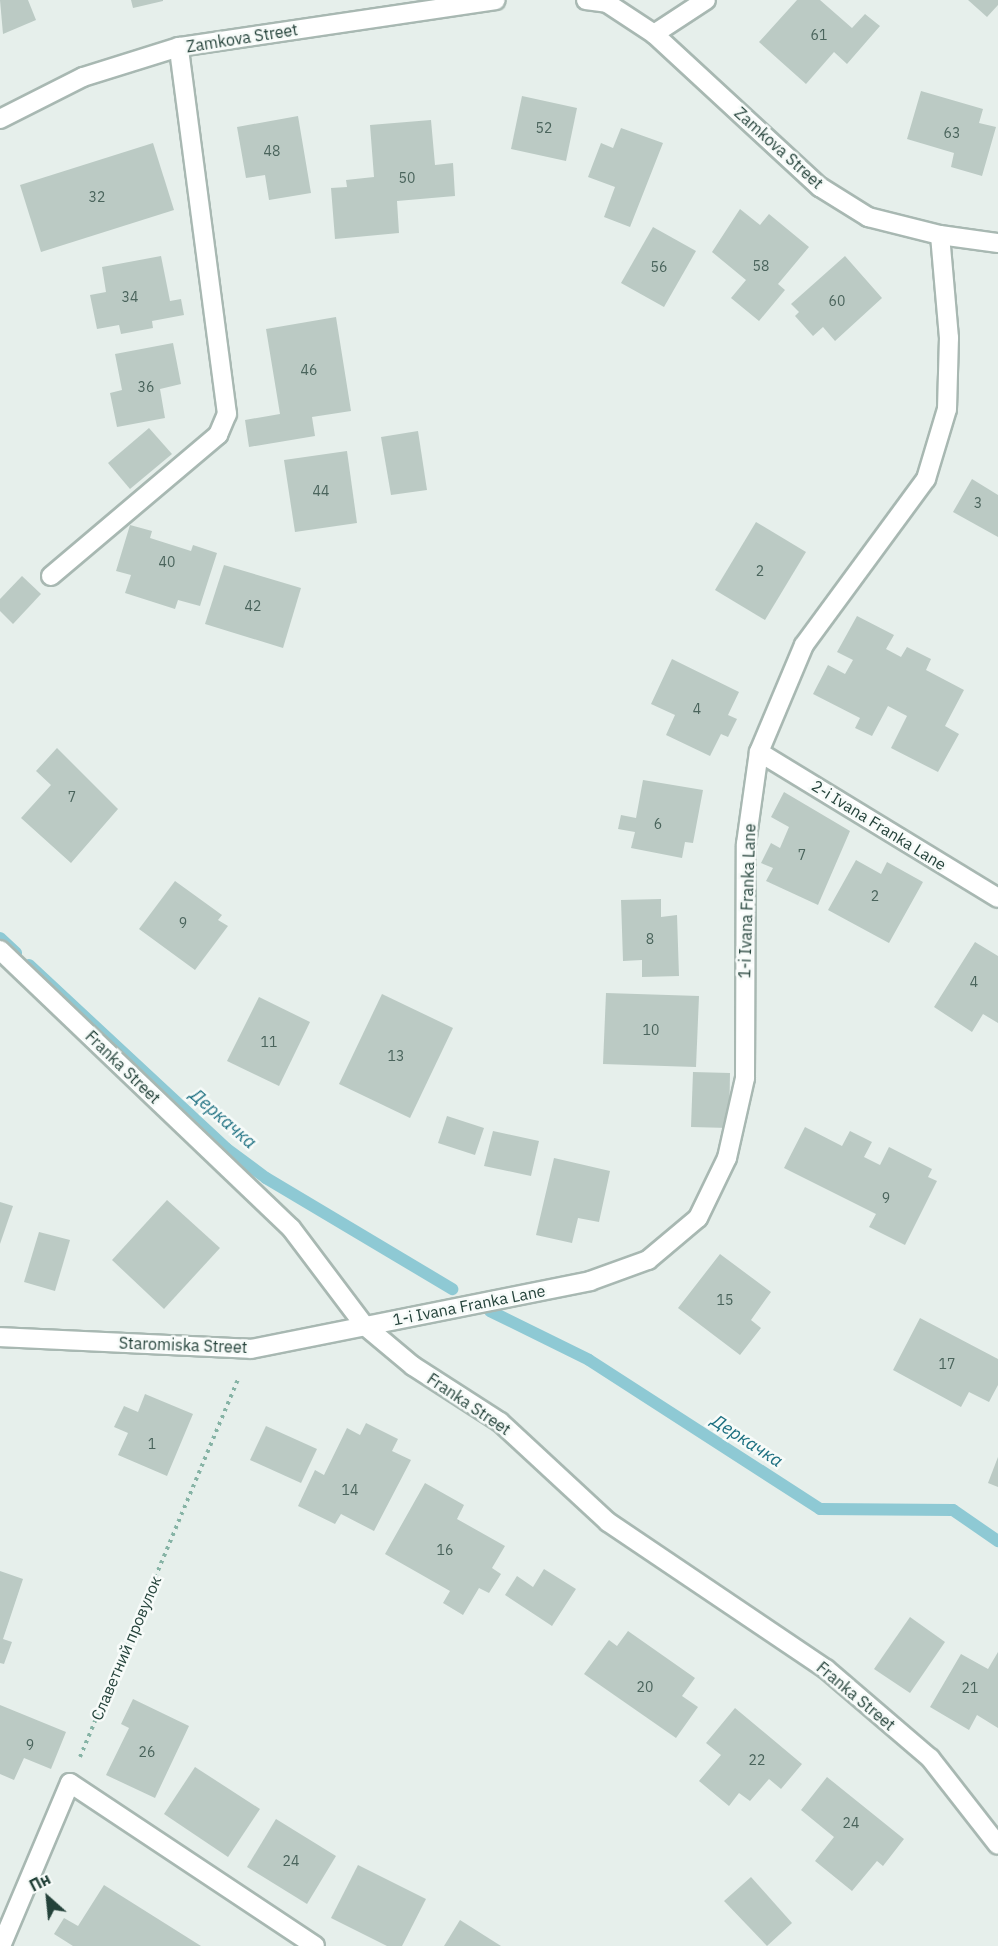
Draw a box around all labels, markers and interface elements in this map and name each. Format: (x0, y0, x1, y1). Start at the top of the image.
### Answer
street label: Zamkova Street (185, 20, 299, 56)
house number: 61 (811, 27, 827, 43)
street label: Zamkova Street (731, 103, 827, 193)
house number: 52 (536, 120, 552, 136)
house number: 63 (944, 125, 960, 141)
house number: 48 (264, 143, 280, 159)
house number: 50 (399, 170, 415, 186)
house number: 32 (89, 189, 105, 205)
house number: 58 (753, 258, 769, 274)
house number: 56 (651, 259, 667, 275)
house number: 34 (122, 289, 138, 305)
house number: 60 (829, 293, 845, 309)
house number: 46 (301, 362, 317, 378)
house number: 36 (138, 379, 154, 395)
house number: 44 (313, 483, 329, 499)
house number: 3 (974, 495, 982, 511)
house number: 40 (159, 554, 175, 570)
house number: 2 (756, 563, 764, 579)
house number: 42 (245, 598, 261, 614)
house number: 4 (693, 701, 701, 717)
street label: 2-i Ivana Franka Lane (808, 776, 950, 874)
house number: 7 (68, 789, 76, 805)
house number: 6 (654, 816, 662, 832)
street label: 1-i Ivana Franka Lane (735, 823, 759, 979)
house number: 7 (798, 847, 806, 863)
house number: 2 (871, 888, 879, 904)
house number: 9 (179, 915, 187, 931)
house number: 8 (646, 931, 654, 947)
house number: 4 (970, 974, 978, 990)
house number: 10 (643, 1022, 659, 1038)
street label: Franka Street (82, 1027, 164, 1107)
house number: 11 (261, 1034, 277, 1050)
house number: 13 (388, 1048, 404, 1064)
water label: Деркачка (186, 1084, 260, 1154)
house number: 9 (882, 1190, 890, 1206)
street label: 1-i Ivana Franka Lane (391, 1281, 547, 1329)
house number: 15 (717, 1292, 733, 1308)
street label: Staromiska Street (118, 1333, 248, 1357)
house number: 17 (939, 1356, 955, 1372)
street label: Franka Street (424, 1369, 514, 1439)
water label: Деркачка (707, 1410, 787, 1472)
house number: 1 (148, 1436, 156, 1452)
house number: 14 (342, 1482, 358, 1498)
house number: 16 (437, 1542, 453, 1558)
street label: Славетний провулок (87, 1573, 165, 1723)
street label: Franka Street (813, 1658, 899, 1734)
house number: 20 (637, 1679, 653, 1695)
house number: 21 (962, 1680, 978, 1696)
house number: 9 (26, 1737, 34, 1753)
house number: 26 (139, 1744, 155, 1760)
house number: 22 (749, 1752, 765, 1768)
house number: 24 (843, 1815, 859, 1831)
house number: 24 (283, 1853, 299, 1869)
north arrow (18, 1868, 78, 1928)
text: Пн (26, 1868, 54, 1896)

